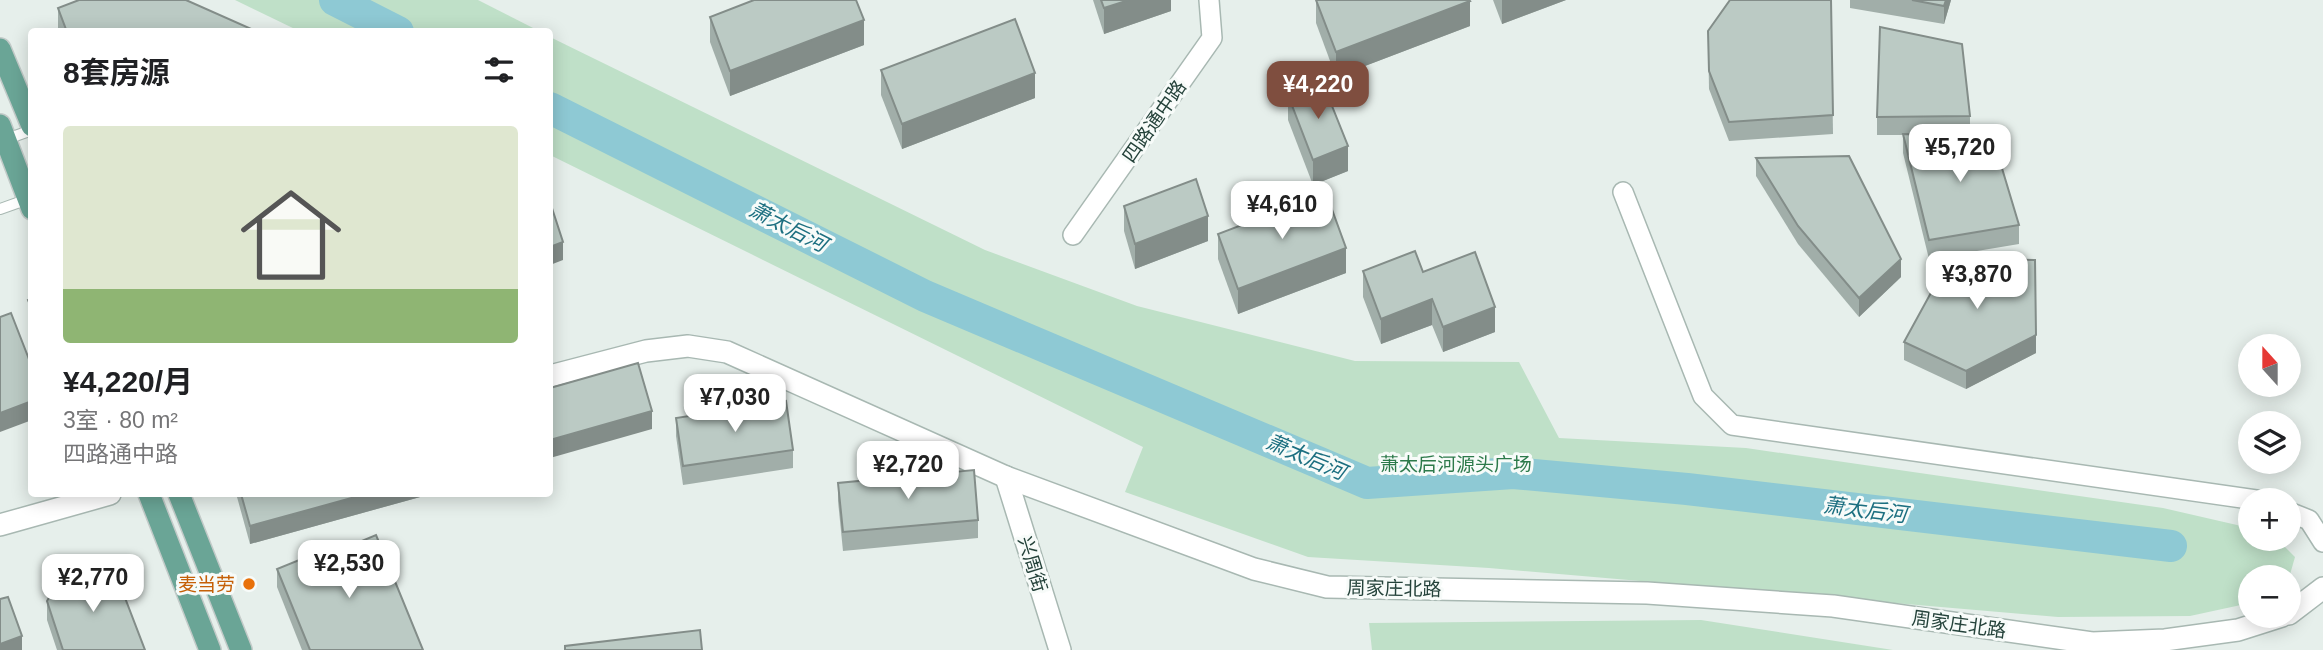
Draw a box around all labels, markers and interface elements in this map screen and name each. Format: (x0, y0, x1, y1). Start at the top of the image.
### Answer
icon: filters (480, 51, 518, 89)
text: 8套房源 (63, 56, 170, 89)
pin: ¥4,220 (1261, 61, 1375, 121)
text: ¥4,220 (1283, 71, 1353, 97)
street label: 四路通中路 (1119, 76, 1190, 166)
pin: ¥5,720 (1903, 124, 2017, 184)
text: ¥5,720 (1925, 134, 1995, 160)
icon: home (228, 172, 354, 298)
pin: ¥4,610 (1225, 182, 1339, 241)
text: ¥4,610 (1247, 191, 1317, 217)
water label: 萧太后河 (746, 197, 834, 258)
pin: ¥3,870 (1920, 252, 2034, 311)
text: ¥3,870 (1942, 261, 2012, 287)
north arrow (2238, 334, 2301, 397)
map controls (2238, 334, 2301, 628)
text: ¥4,220/月 (63, 365, 193, 398)
pin: ¥7,030 (678, 374, 792, 434)
text: ¥7,030 (700, 384, 770, 410)
text: 3室 · 80 m² (63, 407, 178, 433)
button: layers (2238, 411, 2301, 474)
water label: 萧太后河 (1263, 430, 1353, 485)
text: 四路通中路 (63, 441, 178, 467)
pin: ¥2,720 (851, 442, 965, 501)
text: ¥2,720 (873, 451, 943, 477)
park label: 萧太后河源头广场 (1380, 454, 1532, 475)
button: + (2238, 488, 2301, 551)
water label: 萧太后河 (1822, 493, 1912, 527)
street label: 兴周街 (1014, 534, 1051, 594)
pin: ¥2,530 (292, 540, 406, 600)
text: ¥2,530 (314, 550, 384, 576)
pin: ¥2,770 (36, 554, 150, 614)
text: ¥2,770 (58, 564, 128, 590)
button: − (2238, 565, 2301, 628)
place label: 麦当劳 (178, 574, 235, 595)
marker: 麦当劳 (241, 576, 257, 592)
street label: 周家庄北路 (1346, 577, 1442, 600)
street label: 周家庄北路 (1910, 607, 2007, 642)

